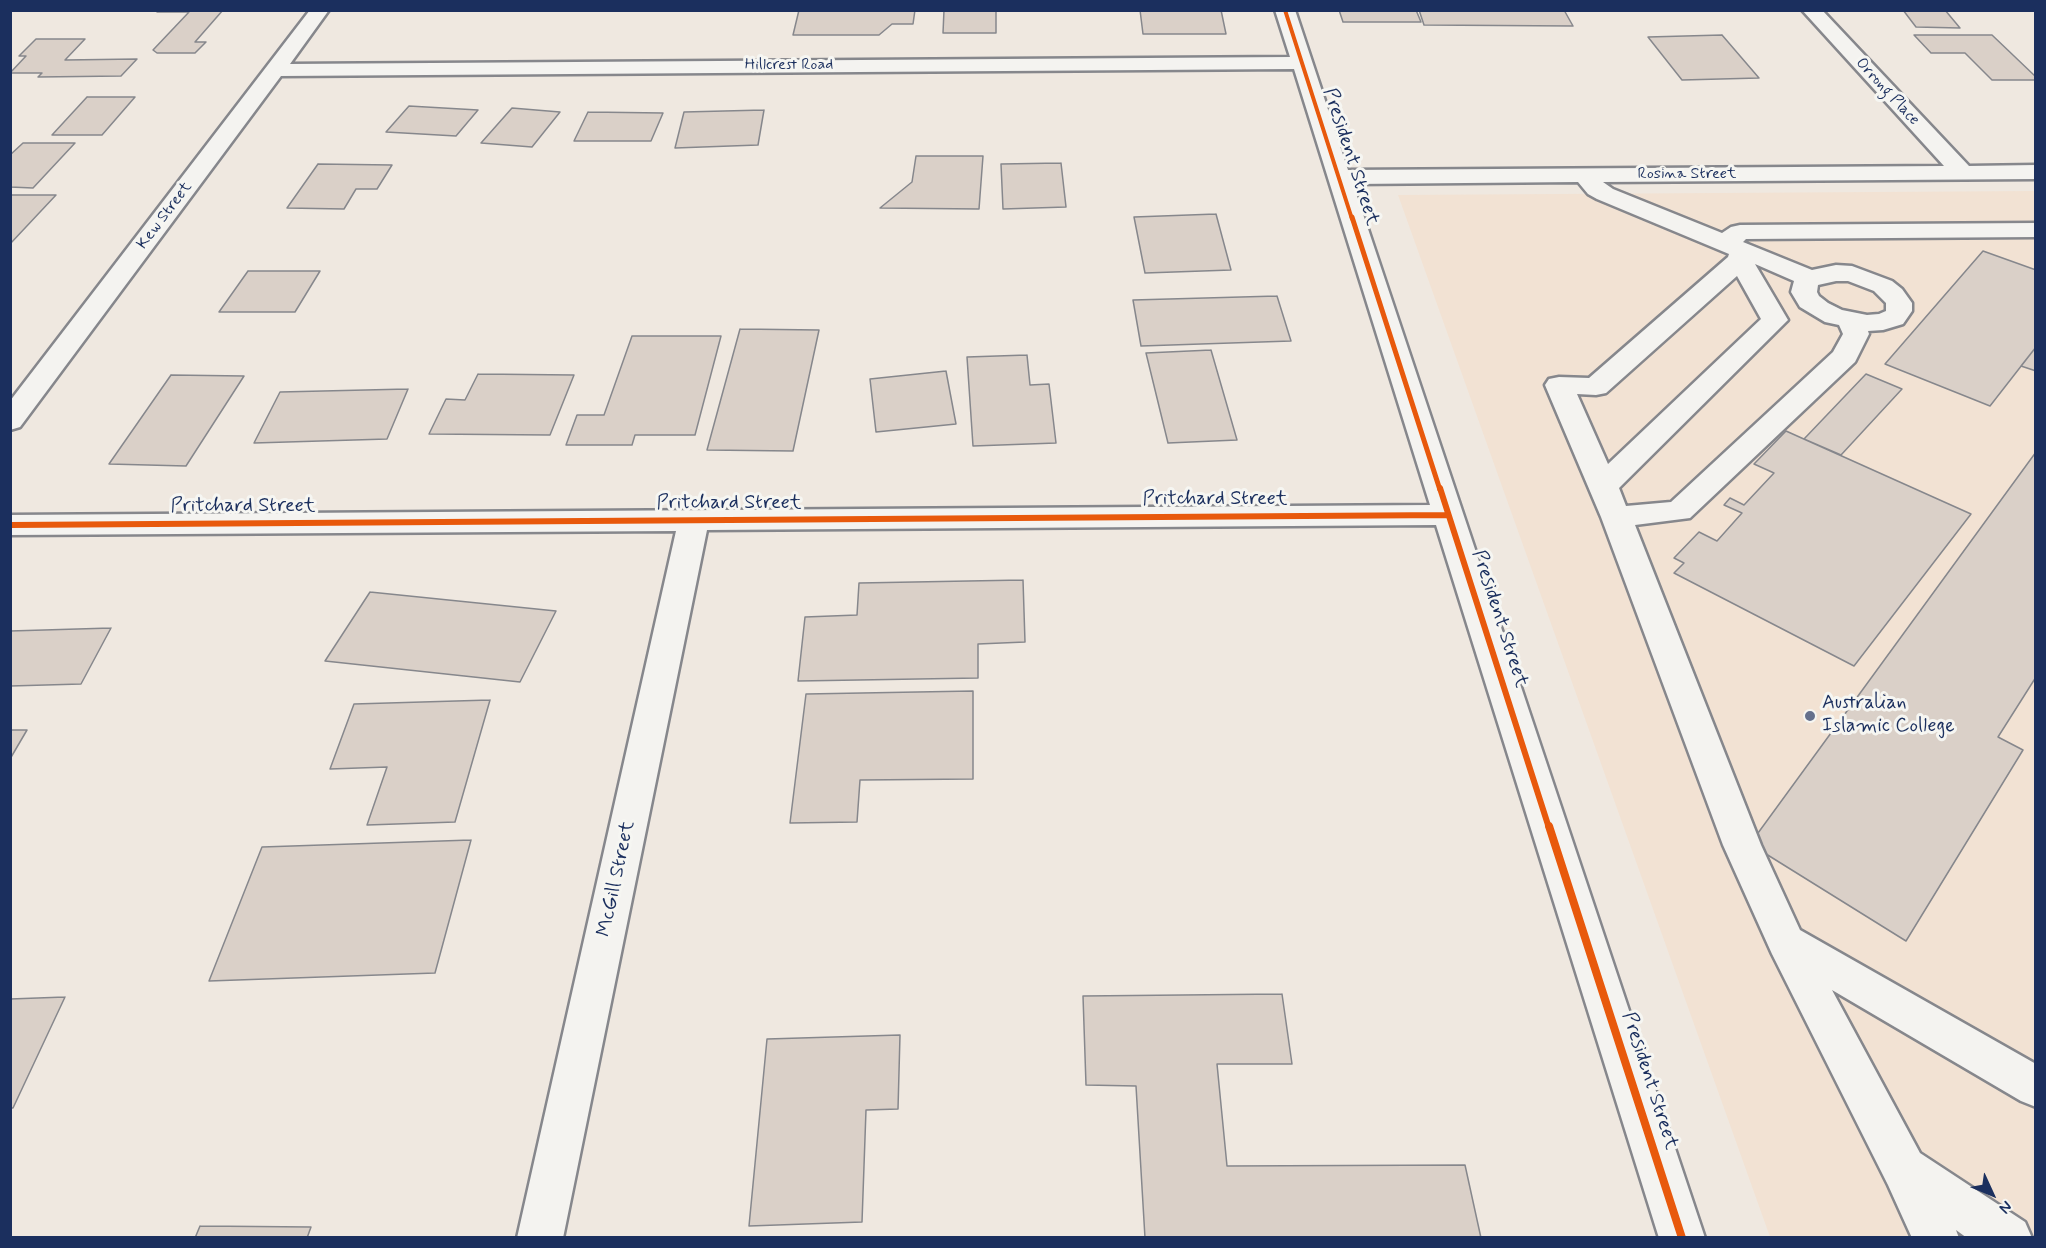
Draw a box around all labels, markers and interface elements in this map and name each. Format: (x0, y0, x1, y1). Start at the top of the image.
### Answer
street label: Orrong Place (1851, 54, 1923, 130)
street label: Hillcrest Road (745, 56, 833, 76)
street label: President Street (1316, 85, 1384, 229)
street label: Rosina Street (1638, 165, 1736, 185)
street label: Kew Street (133, 178, 197, 254)
street label: Pritchard Street (1142, 488, 1288, 512)
street label: Pritchard Street (656, 492, 802, 516)
street label: Pritchard Street (170, 495, 316, 519)
street label: President Street (1465, 547, 1533, 691)
place label: Australian Islamic College (1822, 692, 1955, 739)
marker: Australian Islamic College (1803, 709, 1817, 723)
street label: McGill Street (593, 819, 641, 939)
street label: President Street (1615, 1009, 1683, 1153)
north arrow (1962, 1164, 2022, 1224)
text: N (1994, 1196, 2017, 1218)

